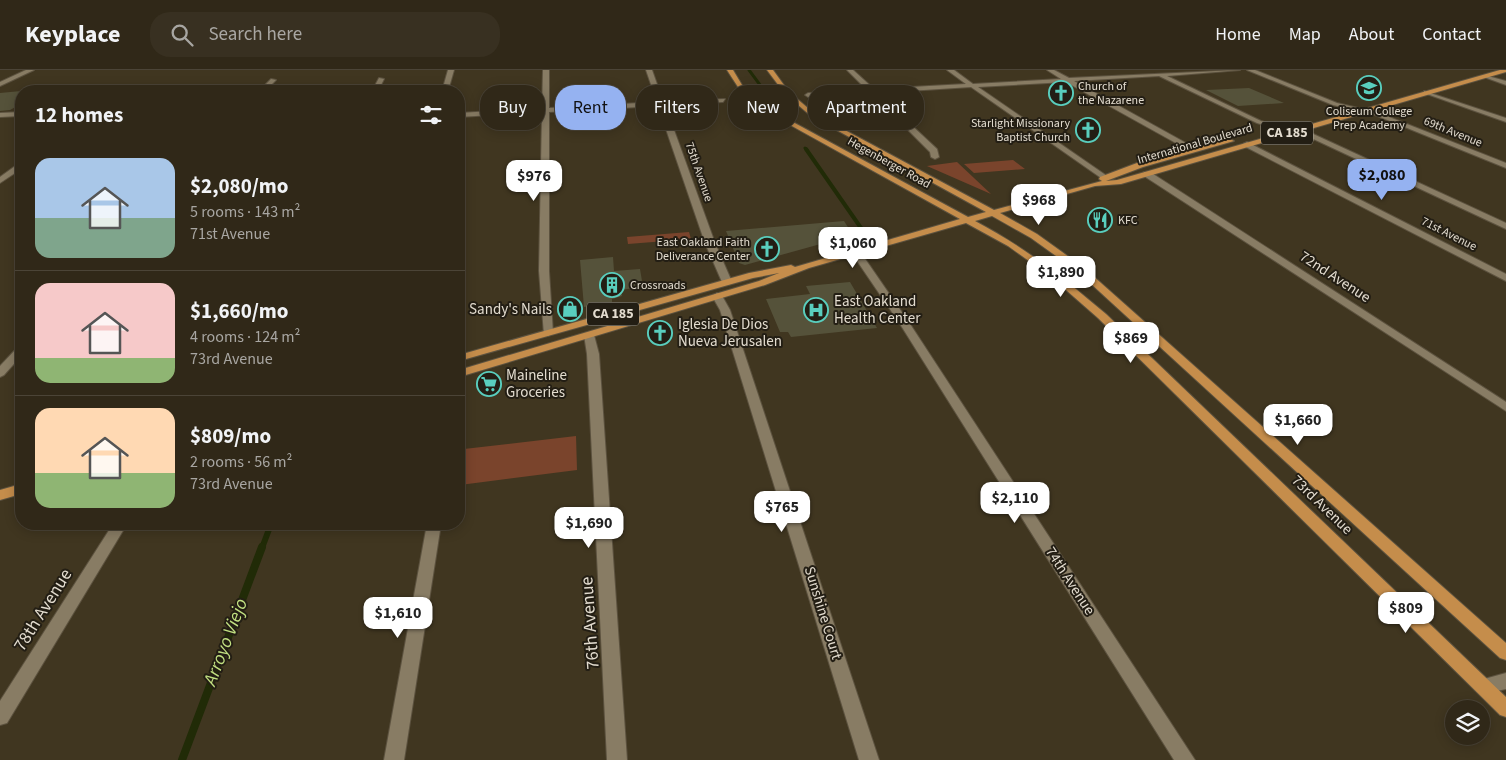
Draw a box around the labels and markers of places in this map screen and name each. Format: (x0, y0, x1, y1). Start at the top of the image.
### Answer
school or university icon: Coliseum College Prep Academy (1356, 75, 1382, 101)
place label: Church of the Nazarene (1078, 78, 1144, 109)
church icon: Church of the Nazarene (1048, 80, 1074, 106)
place label: Coliseum College Prep Academy (1326, 103, 1412, 134)
place label: Starlight Missionary Baptist Church (971, 115, 1070, 146)
church icon: Starlight Missionary Baptist Church (1075, 117, 1101, 143)
pin: $2,080 (1341, 158, 1423, 201)
pin: $976 (504, 160, 564, 202)
pin: $968 (1009, 184, 1069, 226)
restaurant icon: KFC (1087, 207, 1113, 233)
place label: KFC (1118, 212, 1138, 229)
pin: $1,060 (812, 226, 894, 269)
place label: East Oakland Faith Deliverance Center (656, 234, 751, 265)
church icon: East Oakland Faith Deliverance Center (754, 236, 780, 262)
pin: $1,890 (1020, 256, 1102, 298)
building icon: Crossroads (599, 272, 625, 298)
place label: Crossroads (630, 277, 686, 294)
place label: East Oakland Health Center (834, 291, 921, 329)
shop icon: Sandy's Nails (557, 296, 583, 322)
hospital icon: East Oakland Health Center (803, 297, 829, 323)
place label: Sandy's Nails (469, 299, 552, 320)
place label: Iglesia De Dios Nueva Jerusalen (678, 314, 782, 352)
church icon: Iglesia De Dios Nueva Jerusalen (647, 320, 673, 346)
pin: $869 (1101, 322, 1161, 364)
place label: Maineline Groceries (506, 365, 567, 403)
supermarket icon: Maineline Groceries (476, 371, 502, 397)
pin: $1,660 (1257, 404, 1339, 446)
pin: $2,110 (974, 482, 1056, 524)
pin: $765 (752, 490, 812, 533)
pin: $1,690 (548, 506, 630, 549)
pin: $809 (1376, 592, 1436, 634)
pin: $1,610 (357, 596, 439, 639)

